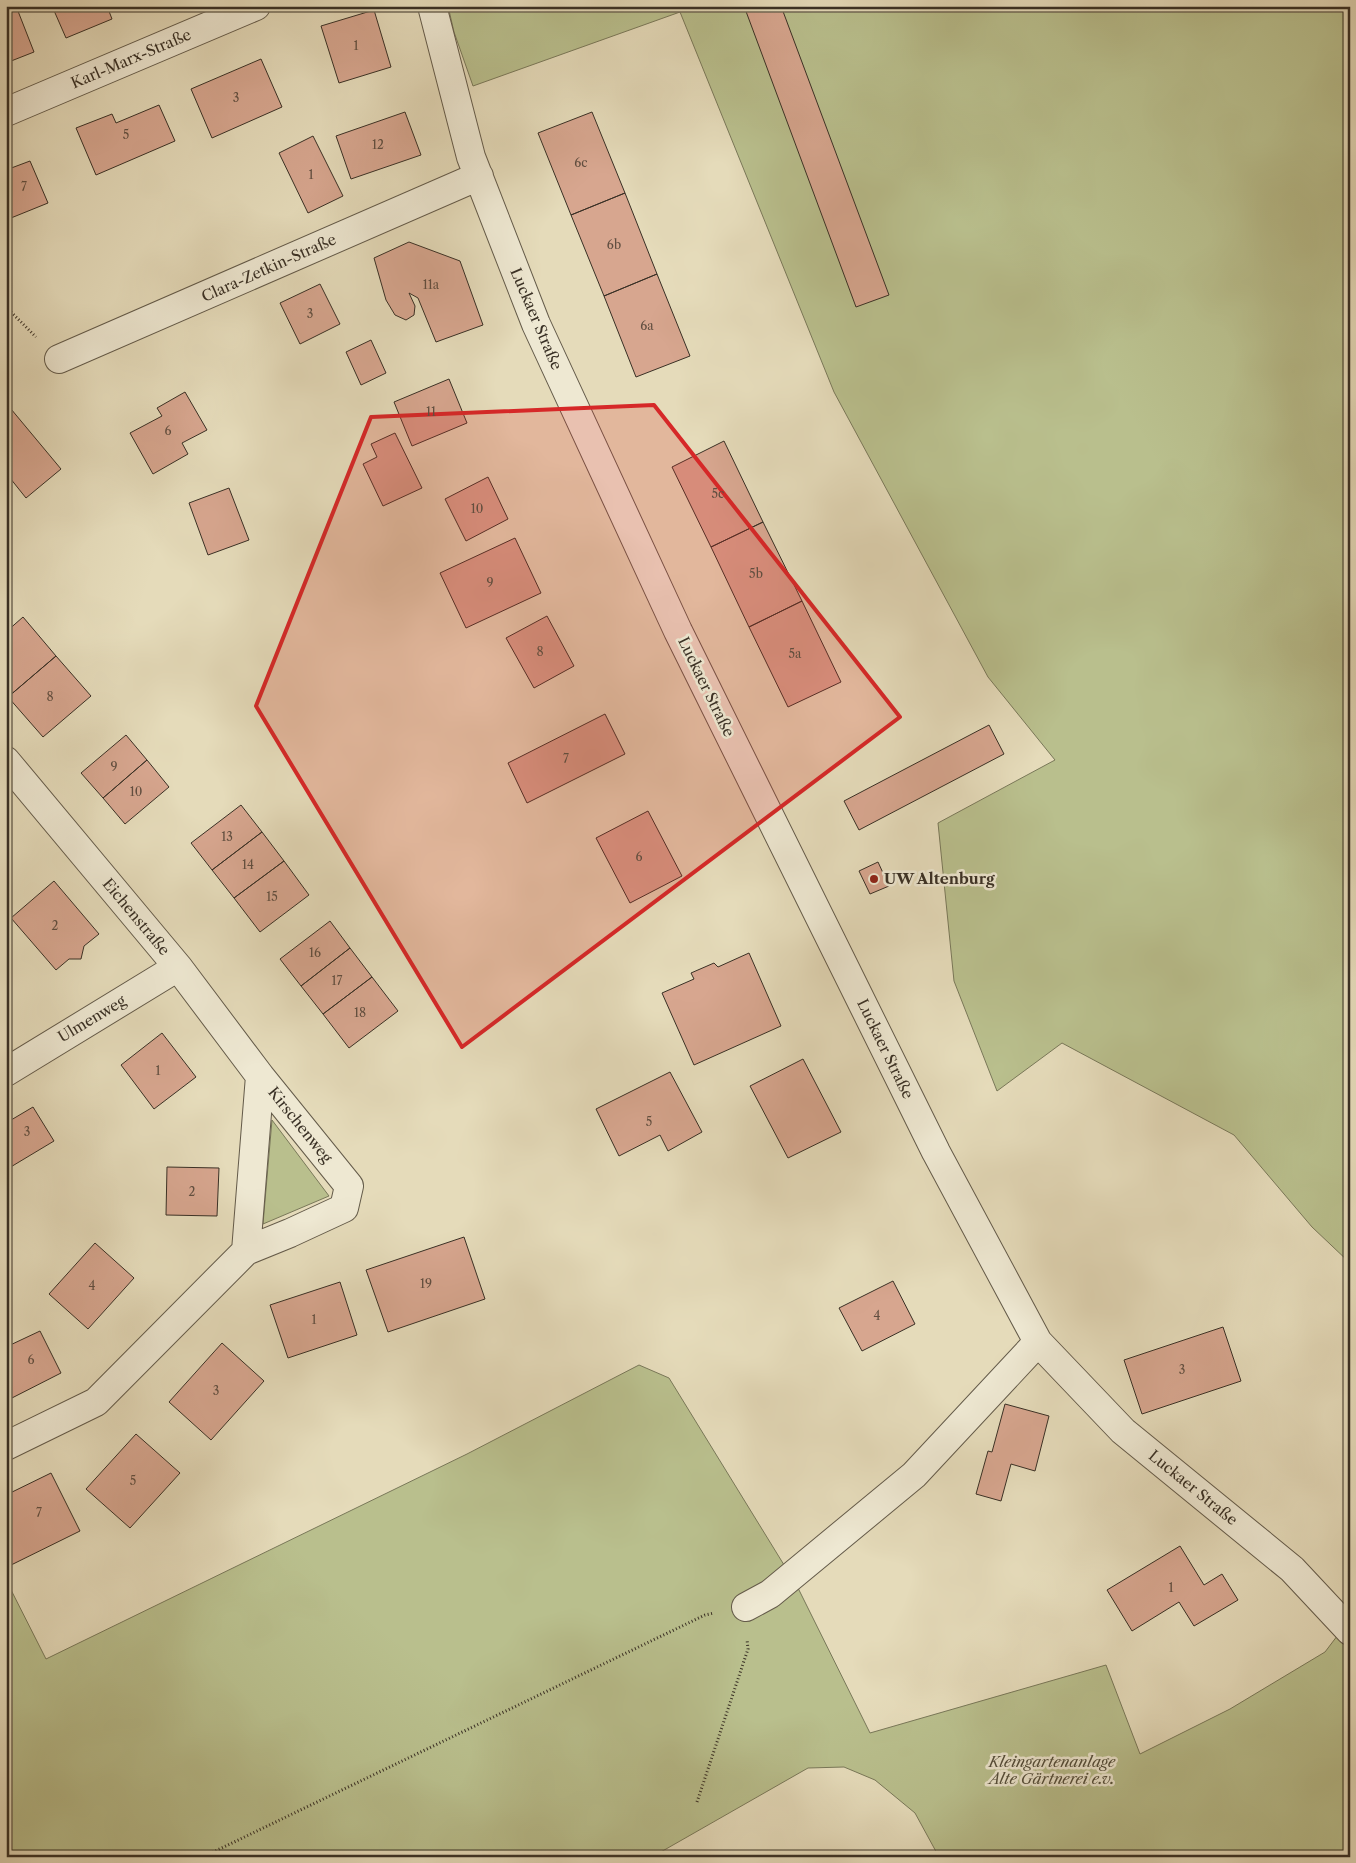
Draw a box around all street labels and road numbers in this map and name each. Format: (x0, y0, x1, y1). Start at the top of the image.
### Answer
street label: Karl-Marx-Straße (68, 25, 194, 92)
street label: Clara-Zetkin-Straße (199, 229, 339, 306)
street label: Luckaer Straße (506, 265, 566, 373)
street label: Luckaer Straße (674, 634, 739, 740)
street label: Eichenstraße (99, 874, 174, 959)
street label: Ulmenweg (54, 991, 129, 1046)
street label: Luckaer Straße (853, 996, 918, 1102)
street label: Kirschenweg (264, 1083, 337, 1167)
street label: Luckaer Straße (1145, 1446, 1242, 1529)

